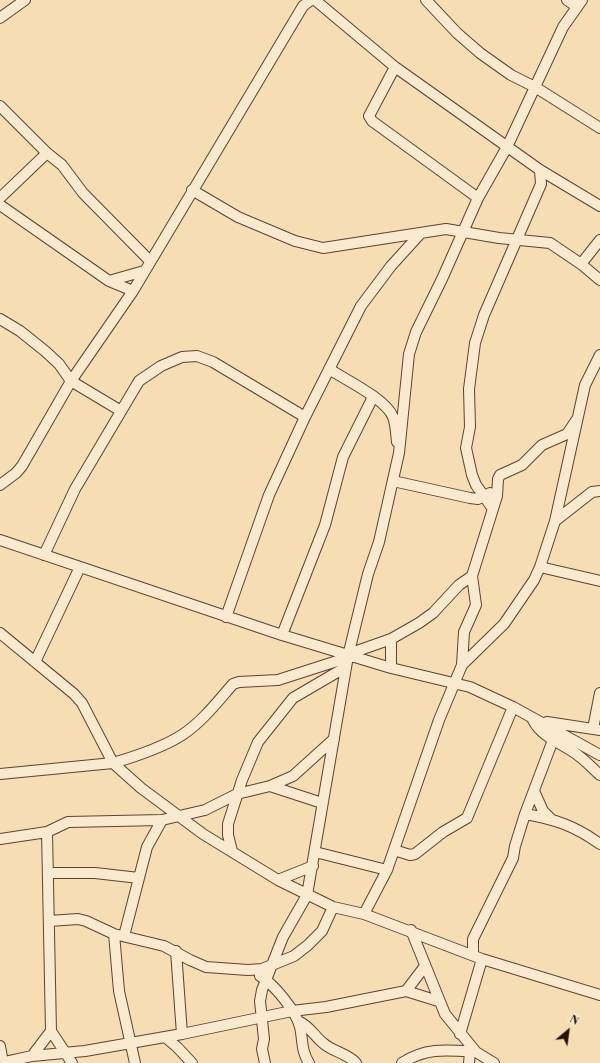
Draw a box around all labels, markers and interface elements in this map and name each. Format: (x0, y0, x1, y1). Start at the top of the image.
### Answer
north arrow (548, 1011, 588, 1051)
text: N (567, 1012, 581, 1029)

